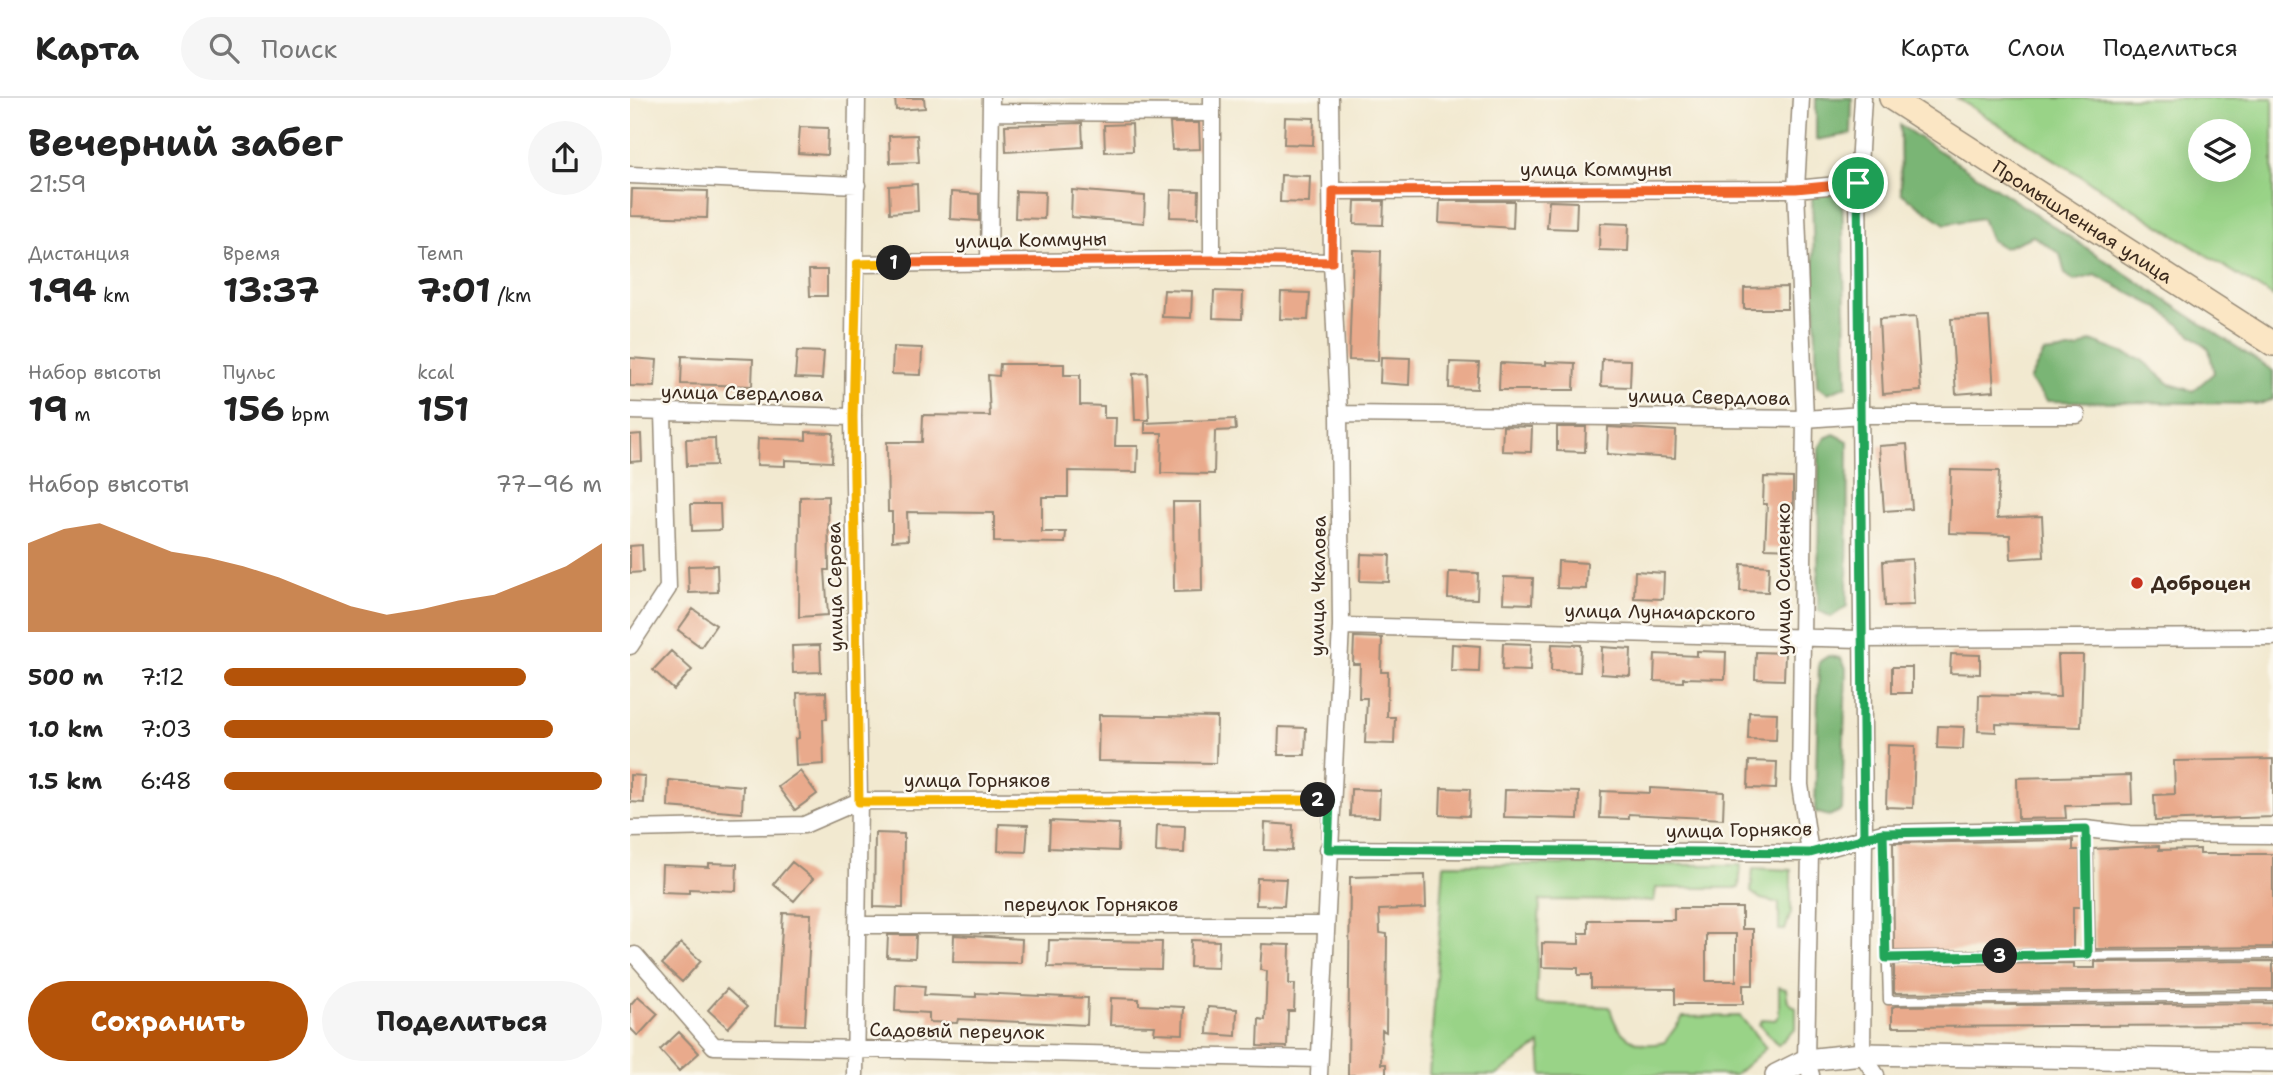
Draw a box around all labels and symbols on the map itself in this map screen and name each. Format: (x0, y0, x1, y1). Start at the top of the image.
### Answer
pin (1828, 153, 1888, 213)
street label: Промышленная улица (1988, 154, 2178, 289)
street label: улица Коммуны (1520, 157, 1672, 182)
street label: улица Коммуны (955, 226, 1107, 254)
pin: 1 (876, 246, 912, 280)
street label: улица Свердлова (661, 379, 823, 407)
street label: улица Свердлова (1628, 383, 1790, 411)
street label: улица Осипенко (1771, 503, 1796, 655)
street label: улица Чкалова (1304, 515, 1332, 657)
street label: улица Серова (821, 522, 849, 652)
place label: Доброцен (2151, 571, 2251, 596)
marker: Доброцен (2129, 575, 2145, 591)
street label: улица Луначарского (1564, 598, 1756, 626)
street label: улица Горняков (904, 768, 1050, 793)
pin: 2 (1300, 782, 1336, 818)
street label: улица Горняков (1666, 816, 1812, 844)
street label: переулок Горняков (1004, 892, 1178, 917)
pin: 3 (1982, 938, 2018, 974)
street label: Садовый переулок (869, 1017, 1045, 1045)

